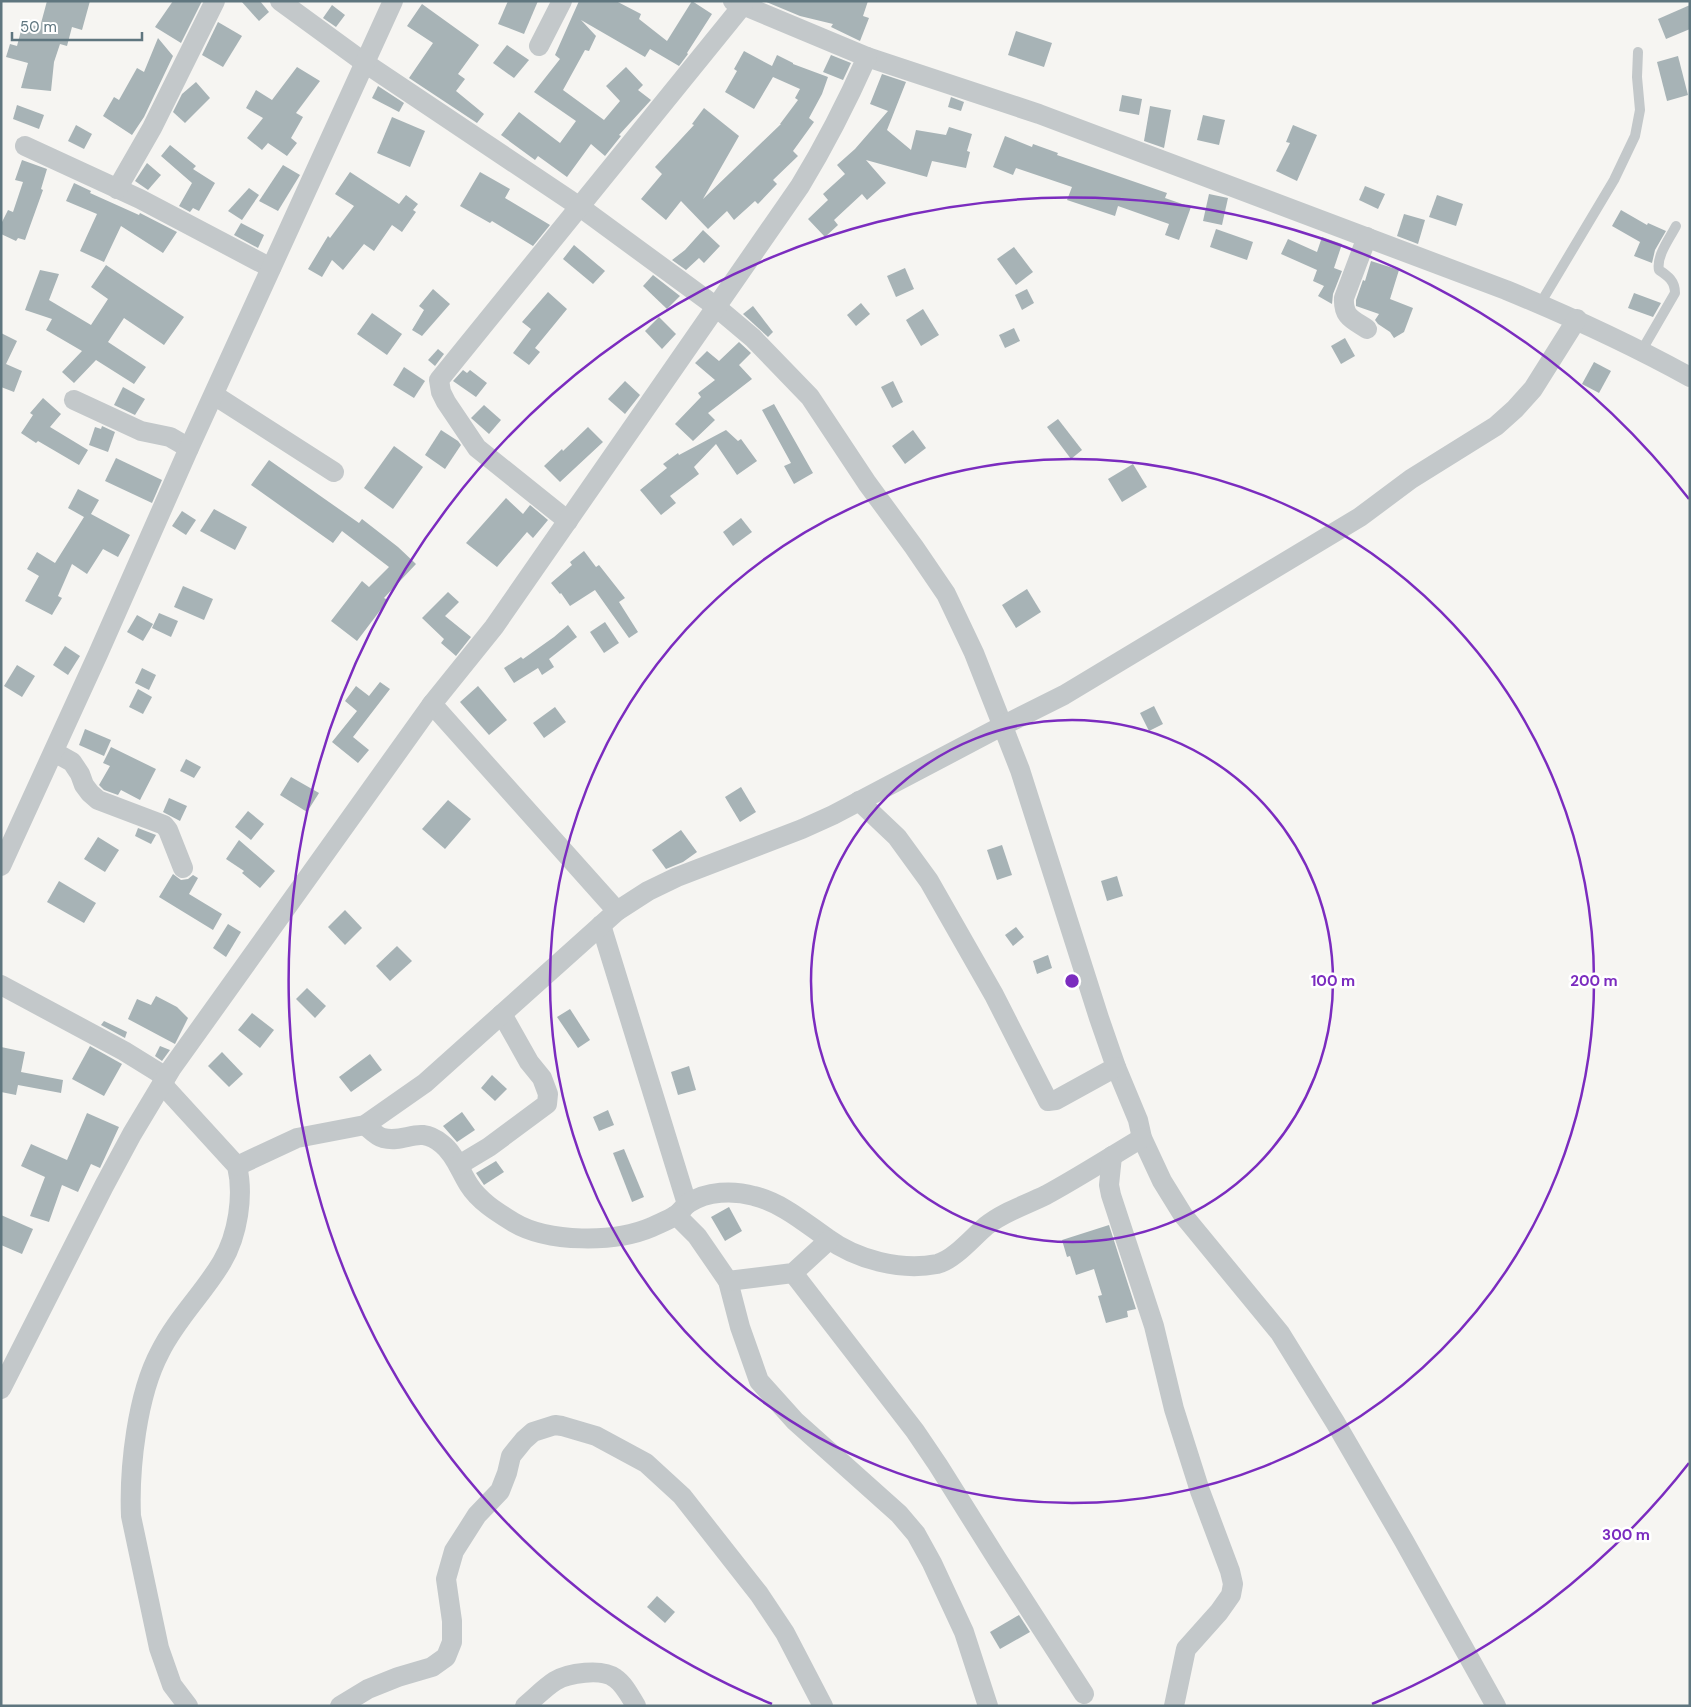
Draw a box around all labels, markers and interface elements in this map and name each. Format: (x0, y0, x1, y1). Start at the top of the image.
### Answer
scale bar (12, 10, 142, 42)
text: 50 m (20, 17, 57, 37)
text: 100 m (1311, 971, 1355, 991)
text: 200 m (1570, 971, 1618, 991)
centre of rings (1063, 972, 1081, 990)
text: 300 m (1602, 1525, 1650, 1545)

